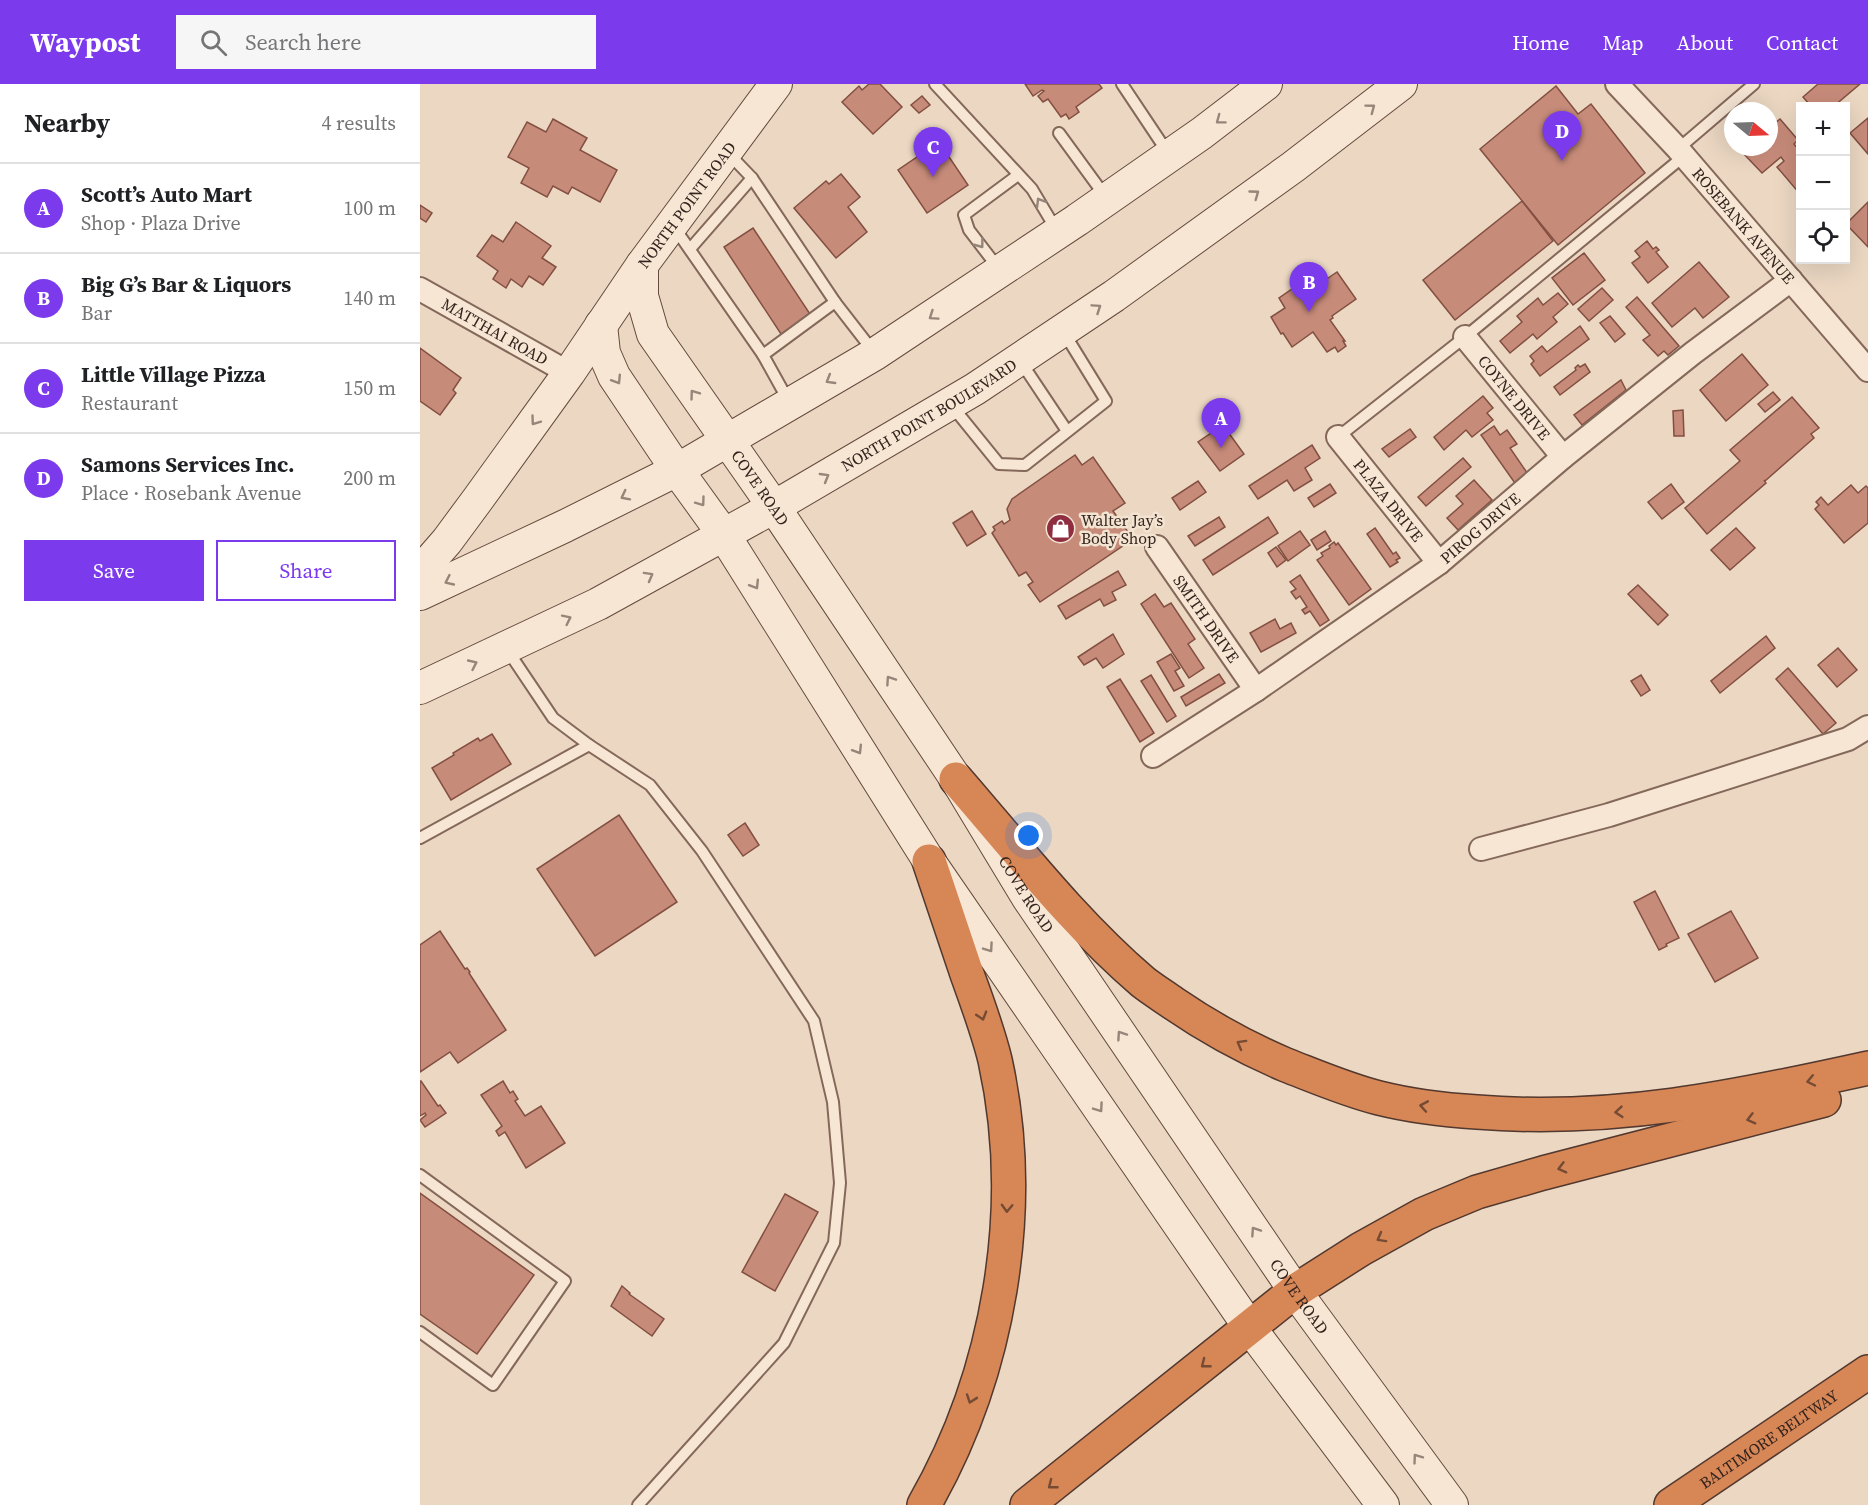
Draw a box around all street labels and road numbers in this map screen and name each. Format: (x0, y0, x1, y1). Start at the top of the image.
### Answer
street label: NORTH POINT ROAD (632, 137, 741, 272)
street label: ROSEBANK AVENUE (1688, 163, 1800, 289)
street label: MATTHAI ROAD (438, 292, 552, 370)
street label: COYNE DRIVE (1473, 350, 1556, 445)
street label: NORTH POINT BOULEVARD (837, 353, 1021, 476)
street label: COVE ROAD (726, 445, 794, 530)
street label: PLAZA DRIVE (1349, 454, 1429, 546)
street label: PIROG DRIVE (1435, 487, 1525, 569)
street label: SMITH DRIVE (1168, 570, 1245, 667)
street label: COVE ROAD (994, 851, 1059, 937)
street label: COVE ROAD (1265, 1254, 1334, 1338)
street label: BALTIMORE BELTWAY (1695, 1384, 1843, 1494)

